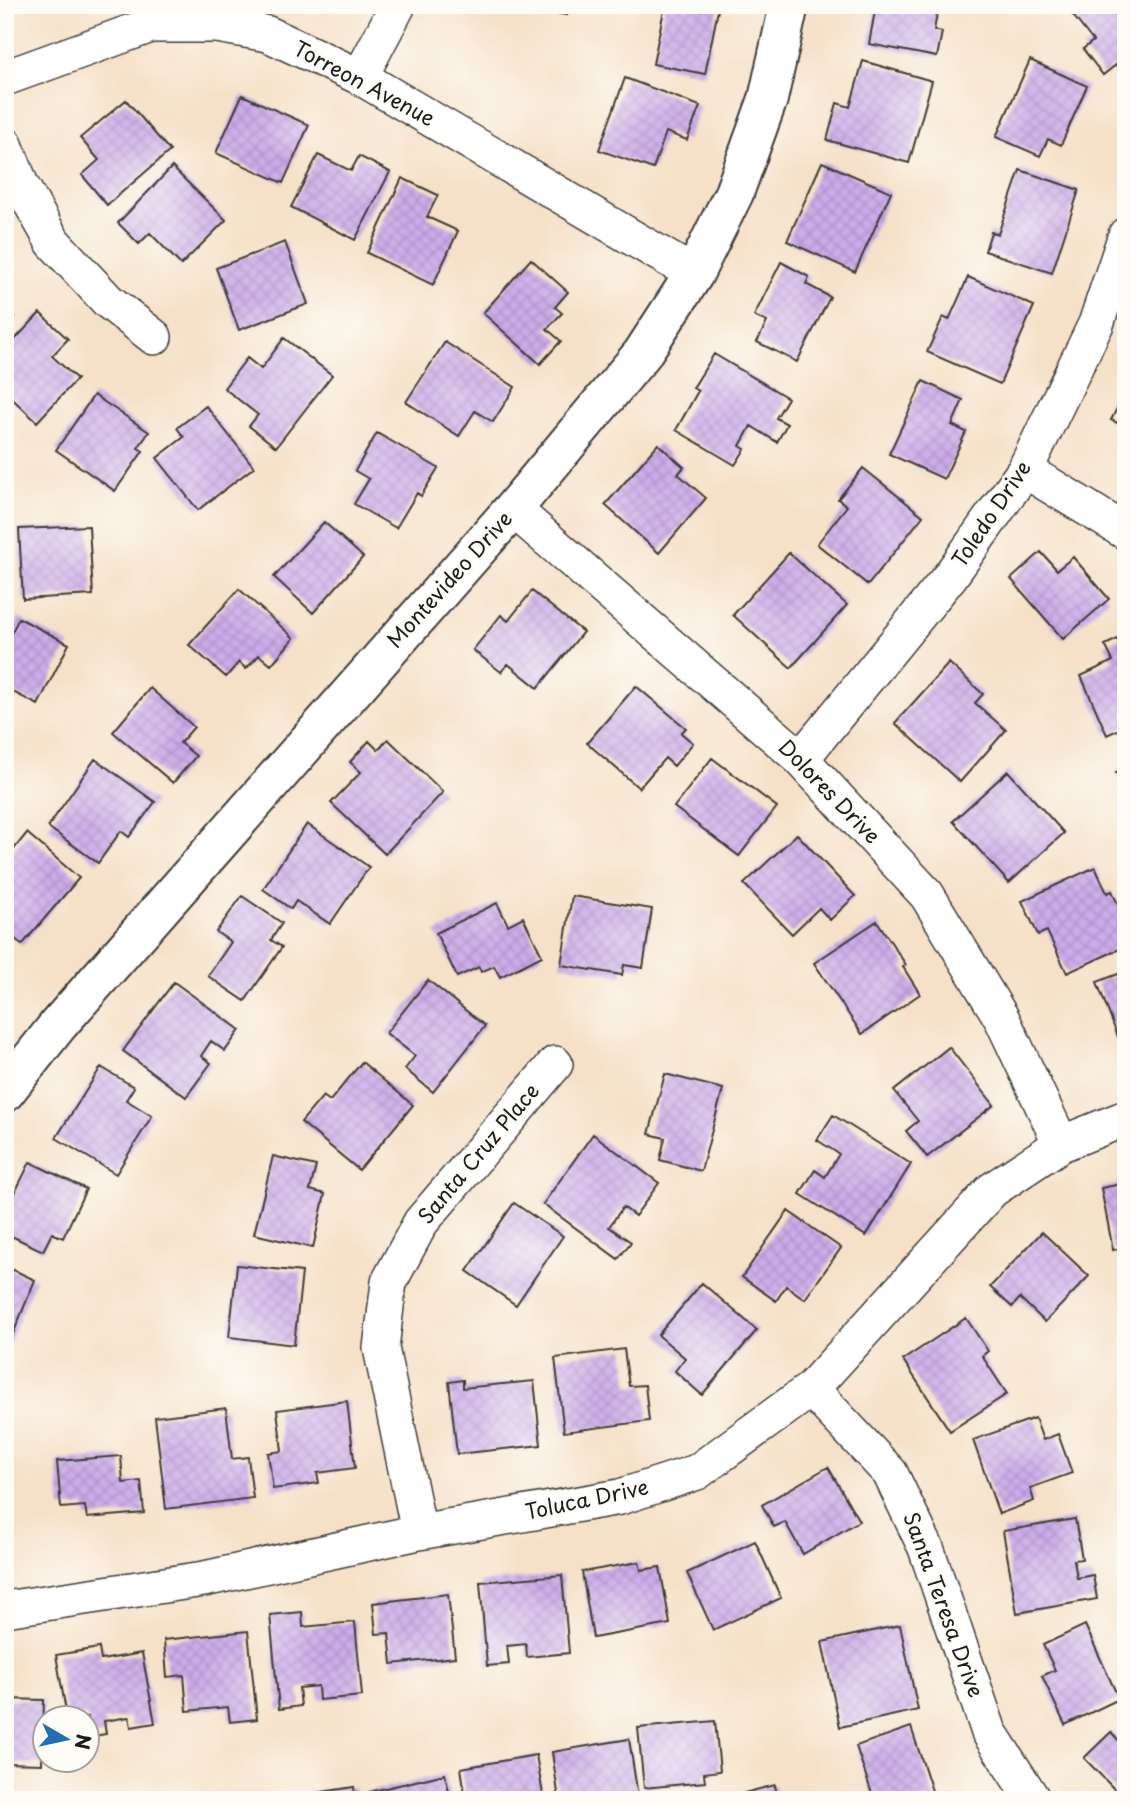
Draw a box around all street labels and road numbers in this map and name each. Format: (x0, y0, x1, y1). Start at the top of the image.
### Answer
street label: Torreon Avenue (289, 31, 441, 133)
street label: Toledo Drive (943, 453, 1038, 573)
street label: Montevideo Drive (378, 503, 519, 654)
street label: Dolores Drive (772, 731, 889, 850)
street label: Santa Cruz Place (409, 1075, 546, 1230)
street label: Toluca Drive (522, 1469, 651, 1527)
street label: Santa Teresa Drive (897, 1507, 993, 1701)

